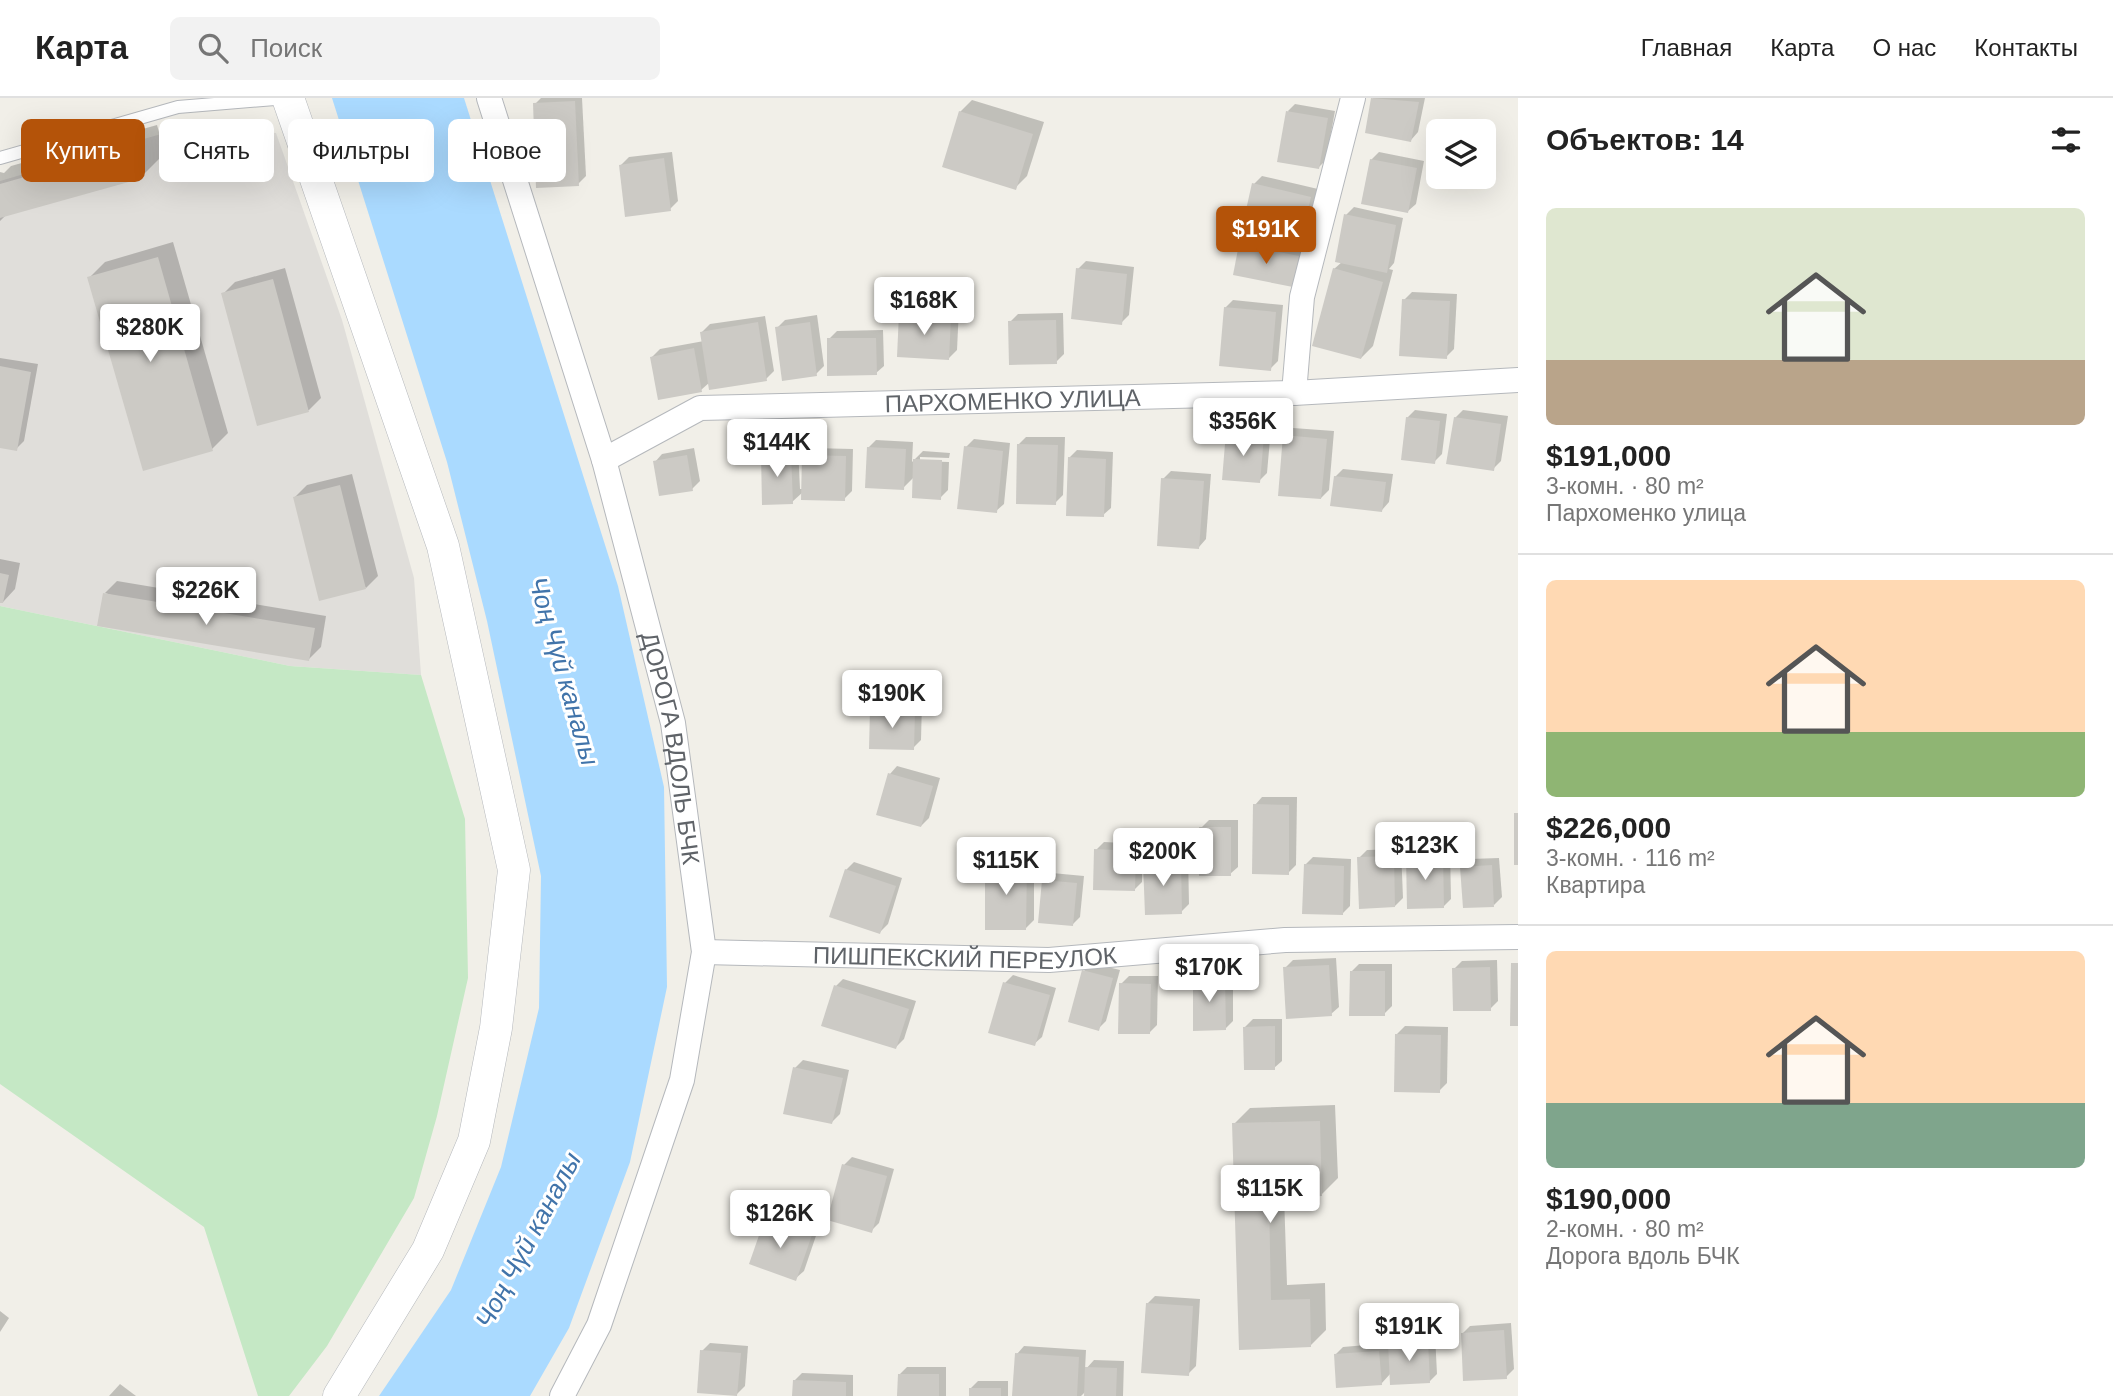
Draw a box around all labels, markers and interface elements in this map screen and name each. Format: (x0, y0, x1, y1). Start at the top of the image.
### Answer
search box (170, 17, 660, 80)
text: Карта (35, 29, 128, 66)
icon: search (194, 29, 232, 67)
text: Поиск (250, 33, 322, 63)
text: Главная (1641, 34, 1732, 61)
text: Карта (1770, 34, 1834, 61)
text: О нас (1872, 34, 1936, 61)
text: Контакты (1974, 34, 2078, 61)
chip: Купить (21, 119, 145, 182)
chip: Снять (159, 119, 274, 182)
chip: Фильтры (288, 119, 434, 182)
chip: Новое (448, 119, 566, 182)
map controls (1426, 119, 1496, 189)
button: layers (1426, 119, 1496, 189)
icon: filters (2047, 121, 2085, 159)
text: Объектов: 14 (1546, 123, 1744, 156)
pin: $191K (1217, 206, 1315, 266)
text: $191K (1232, 216, 1300, 242)
icon: home (1753, 254, 1879, 380)
pin: $168K (875, 278, 973, 337)
text: $168K (890, 287, 958, 313)
pin: $280K (101, 304, 199, 364)
text: $280K (116, 314, 184, 340)
street label: ПАРХОМЕНКО УЛИЦА (885, 383, 1141, 417)
pin: $356K (1194, 398, 1292, 458)
text: $356K (1209, 408, 1277, 434)
pin: $144K (728, 420, 826, 479)
text: $144K (743, 429, 811, 455)
text: $191,000 (1546, 439, 1671, 472)
text: 3-комн. · 80 m² (1546, 473, 1704, 499)
text: Пархоменко улица (1546, 500, 1746, 526)
pin: $226K (157, 568, 255, 627)
water label: Чоң Чүй каналы (523, 573, 605, 769)
text: $226K (172, 577, 240, 603)
icon: home (1753, 626, 1879, 752)
street label: ДОРОГА ВДОЛЬ БЧК (636, 629, 705, 866)
pin: $190K (843, 670, 941, 730)
text: $190K (858, 680, 926, 706)
text: $226,000 (1546, 811, 1671, 844)
pin: $123K (1376, 822, 1474, 882)
pin: $200K (1114, 828, 1212, 888)
text: $123K (1391, 832, 1459, 858)
pin: $115K (957, 838, 1055, 897)
text: $200K (1129, 838, 1197, 864)
text: 3-комн. · 116 m² (1546, 845, 1715, 871)
text: $115K (973, 847, 1039, 873)
text: Квартира (1546, 872, 1645, 898)
street label: ПИШПЕКСКИЙ ПЕРЕУЛОК (813, 941, 1118, 974)
pin: $170K (1160, 944, 1258, 1004)
text: $170K (1175, 954, 1243, 980)
icon: home (1753, 997, 1879, 1123)
water label: Чоң Чүй каналы (469, 1147, 587, 1333)
pin: $115K (1221, 1166, 1319, 1225)
text: $115K (1237, 1175, 1303, 1201)
text: $190,000 (1546, 1182, 1671, 1215)
pin: $126K (731, 1190, 829, 1250)
text: $126K (746, 1200, 814, 1226)
text: 2-комн. · 80 m² (1546, 1216, 1704, 1242)
text: Дорога вдоль БЧК (1546, 1243, 1740, 1269)
pin: $191K (1360, 1304, 1458, 1363)
text: $191K (1375, 1313, 1443, 1339)

